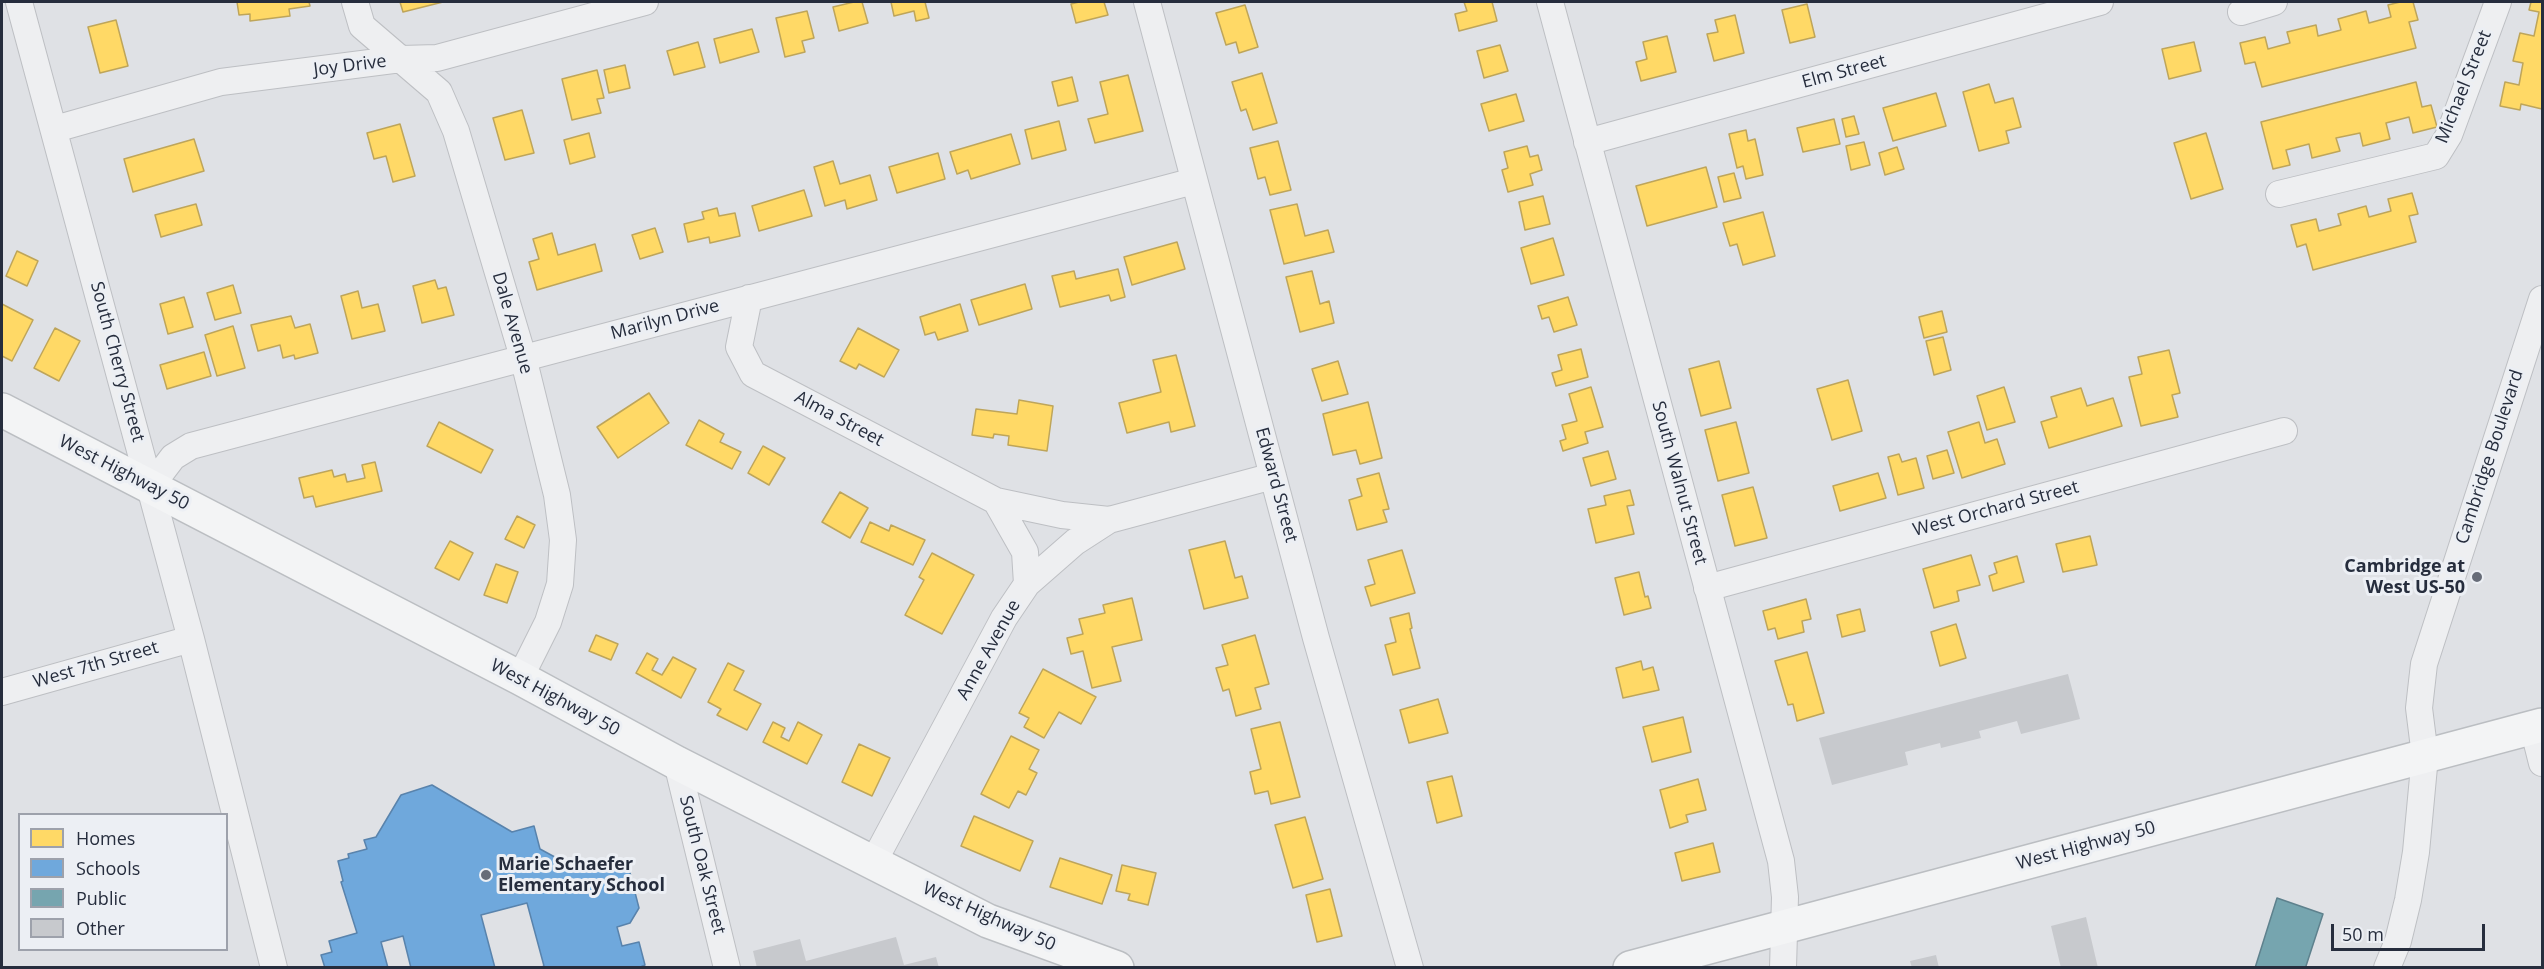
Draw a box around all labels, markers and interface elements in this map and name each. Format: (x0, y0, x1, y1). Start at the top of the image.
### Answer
street label: Michael Street (2432, 27, 2496, 147)
street label: Elm Street (1800, 50, 1888, 94)
street label: Joy Drive (312, 51, 388, 81)
street label: Dale Avenue (487, 270, 537, 376)
street label: South Cherry Street (85, 280, 149, 444)
street label: Marilyn Drive (608, 295, 722, 345)
street label: Cambridge Boulevard (2452, 367, 2528, 547)
street label: Alma Street (791, 387, 887, 451)
street label: South Walnut Street (1647, 399, 1711, 567)
street label: Edward Street (1250, 425, 1302, 545)
street label: West Highway 50 (55, 431, 193, 515)
street label: West Orchard Street (1911, 476, 2081, 542)
place label: Cambridge at West US-50 (2344, 556, 2465, 598)
marker: Cambridge at West US-50 (2470, 570, 2484, 584)
street label: Anne Avenue (953, 596, 1025, 704)
street label: West 7th Street (31, 637, 161, 693)
street label: West Highway 50 (487, 655, 623, 741)
street label: South Oak Street (674, 793, 730, 937)
legend (18, 813, 228, 951)
street label: West Highway 50 (2014, 817, 2158, 875)
text: Homes (76, 826, 135, 850)
place label: Marie Schaefer Elementary School (498, 854, 665, 896)
text: Schools (76, 856, 140, 880)
marker: Marie Schaefer Elementary School (479, 868, 493, 882)
street label: West Highway 50 (919, 878, 1059, 956)
text: Public (76, 886, 127, 910)
scale bar (2334, 912, 2488, 950)
text: Other (76, 916, 125, 940)
text: 50 m (2342, 922, 2384, 946)

